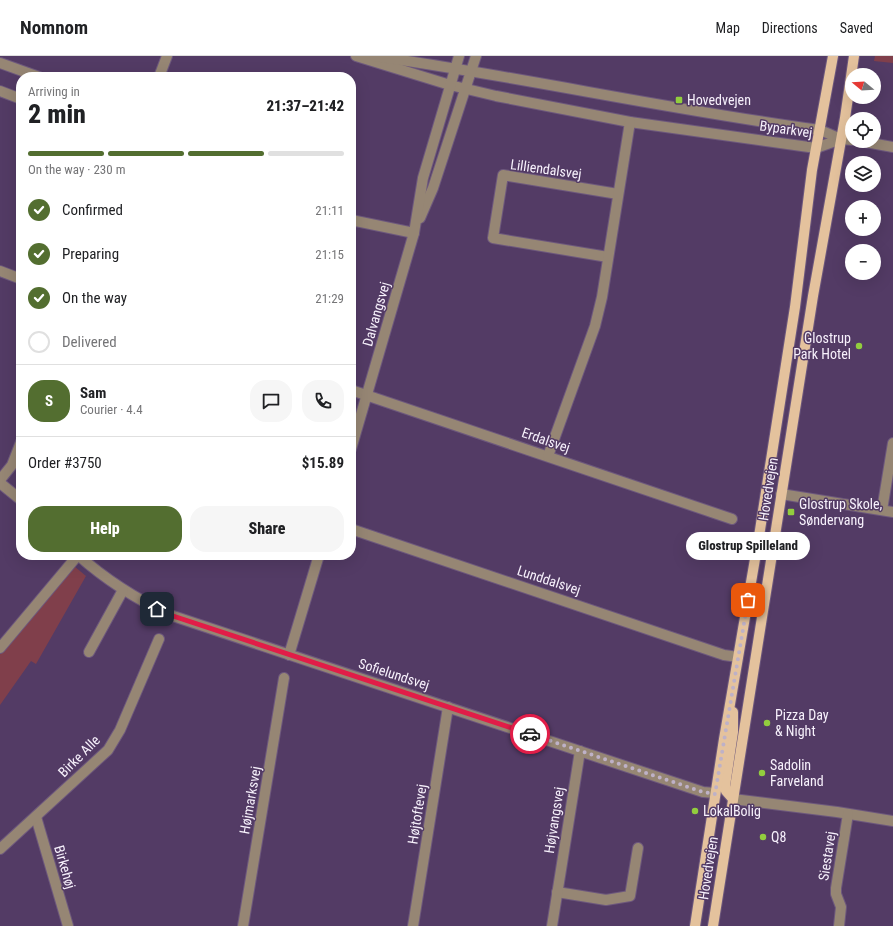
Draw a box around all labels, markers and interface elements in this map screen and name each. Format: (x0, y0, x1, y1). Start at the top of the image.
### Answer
text: Nomnom (20, 16, 88, 39)
text: Map (716, 20, 740, 36)
text: Directions (762, 20, 818, 36)
text: Saved (840, 20, 873, 36)
north arrow (845, 68, 881, 104)
map controls (845, 68, 881, 280)
text: Arriving in (28, 84, 80, 99)
place label: Hovedvejen (687, 92, 751, 108)
marker: Hovedvejen (674, 95, 684, 105)
text: 21:37–21:42 (266, 97, 344, 115)
text: 2 min (28, 99, 86, 129)
button: locate (845, 112, 881, 148)
street label: Byparkvej (759, 117, 813, 141)
street label: Lilliendalsvej (509, 156, 583, 182)
button: layers (845, 156, 881, 192)
text: On the way · 230 m (28, 162, 125, 177)
icon: check (28, 199, 50, 221)
button: + (845, 200, 881, 236)
text: Confirmed (62, 201, 123, 219)
text: 21:11 (315, 203, 344, 218)
icon: check (28, 243, 50, 265)
button: − (845, 244, 881, 280)
text: Preparing (62, 245, 119, 263)
text: 21:15 (315, 247, 344, 262)
street label: Dalvangsvej (359, 280, 393, 348)
icon: check (28, 287, 50, 309)
text: On the way (62, 289, 127, 307)
text: 21:29 (315, 291, 344, 306)
place label: Glostrup Park Hotel (793, 330, 851, 362)
text: Delivered (62, 333, 117, 351)
marker: Glostrup Park Hotel (854, 341, 864, 351)
button: chat (250, 380, 292, 422)
button: phone (302, 380, 344, 422)
text: Sam (80, 384, 106, 402)
text: S (45, 392, 53, 410)
text: Courier · 4.4 (80, 402, 143, 417)
street label: Erdalsvej (520, 424, 572, 456)
text: Order #3750 (28, 454, 102, 472)
text: $15.89 (302, 454, 344, 472)
street label: Hovedvejen (755, 456, 781, 522)
place label: Glostrup Skole, Søndervang (799, 496, 883, 528)
button: Help (28, 506, 182, 552)
button: Share (190, 506, 344, 552)
marker: Glostrup Skole, Søndervang (786, 507, 796, 517)
callout: Glostrup Spilleland (686, 532, 810, 560)
text: Glostrup Spilleland (698, 538, 798, 553)
street label: Lunddalsvej (515, 562, 583, 598)
pin (731, 583, 765, 617)
icon: bag (737, 589, 759, 611)
pin (140, 592, 174, 626)
icon: home (146, 598, 168, 620)
street label: Sofielundsvej (357, 655, 431, 693)
place label: Pizza Day & Night (775, 707, 829, 739)
courier (510, 714, 550, 754)
marker: Pizza Day & Night (762, 718, 772, 728)
icon: car (519, 723, 541, 745)
street label: Birke Alle (55, 732, 103, 780)
place label: Sadolin Farveland (770, 757, 824, 789)
street label: Højmarksvej (236, 765, 264, 835)
marker: Sadolin Farveland (757, 768, 767, 778)
street label: Højtoftevej (404, 783, 430, 845)
street label: Højvangsvej (541, 786, 567, 854)
place label: LokalBolig (703, 803, 761, 819)
marker: LokalBolig (690, 806, 700, 816)
place label: Q8 (771, 829, 786, 845)
street label: Siestavej (815, 830, 839, 882)
marker: Q8 (758, 832, 768, 842)
street label: Hovedvejen (695, 835, 721, 901)
street label: Birkehøj (51, 843, 79, 891)

